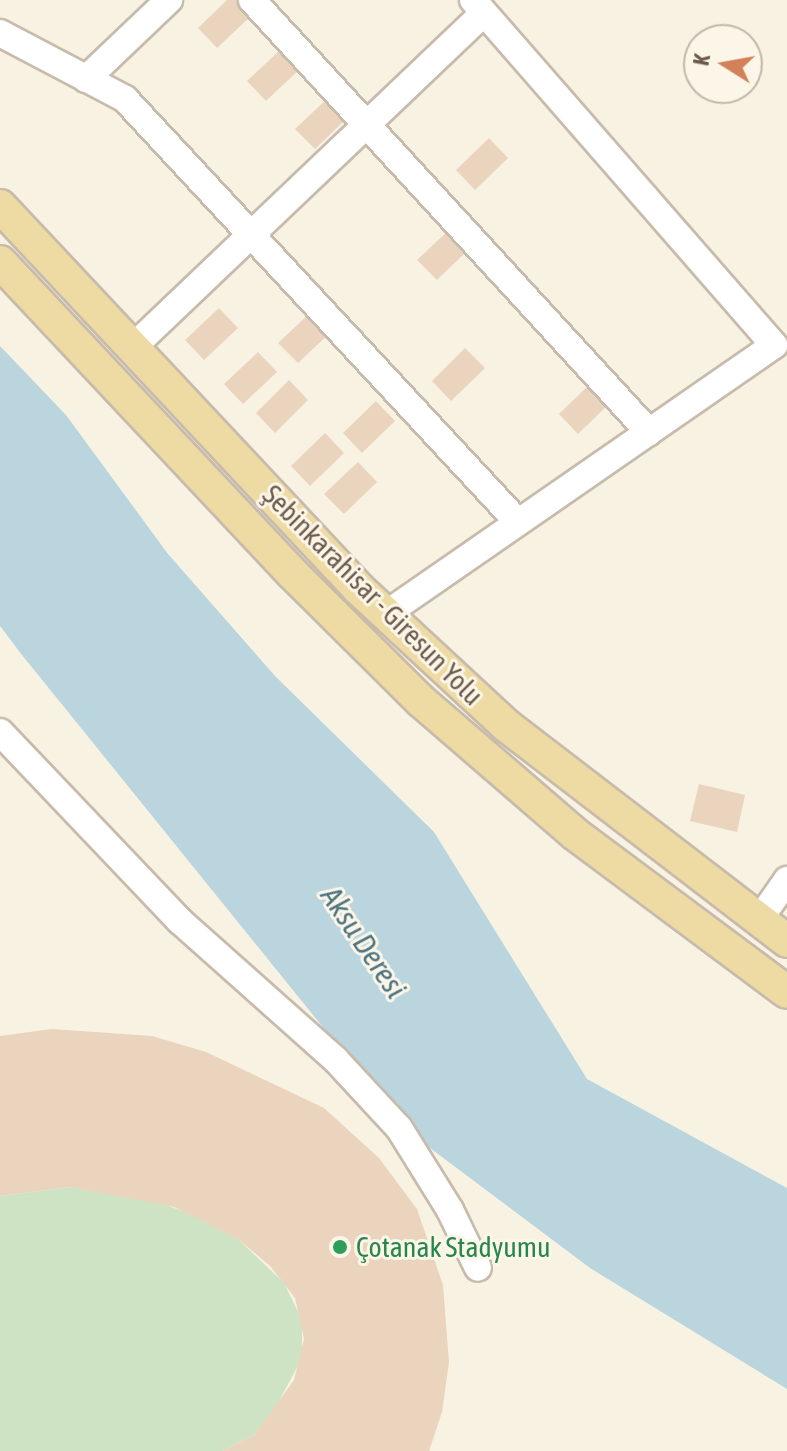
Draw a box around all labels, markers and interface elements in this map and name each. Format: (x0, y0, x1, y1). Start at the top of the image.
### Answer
north arrow (683, 24, 763, 104)
text: K (688, 52, 715, 68)
street label: Şebinkarahisar - Giresun Yolu (256, 478, 490, 712)
water label: Aksu Deresi (314, 879, 414, 1005)
place label: Çotanak Stadyumu (356, 1230, 550, 1264)
marker: Çotanak Stadyumu (331, 1238, 349, 1256)

